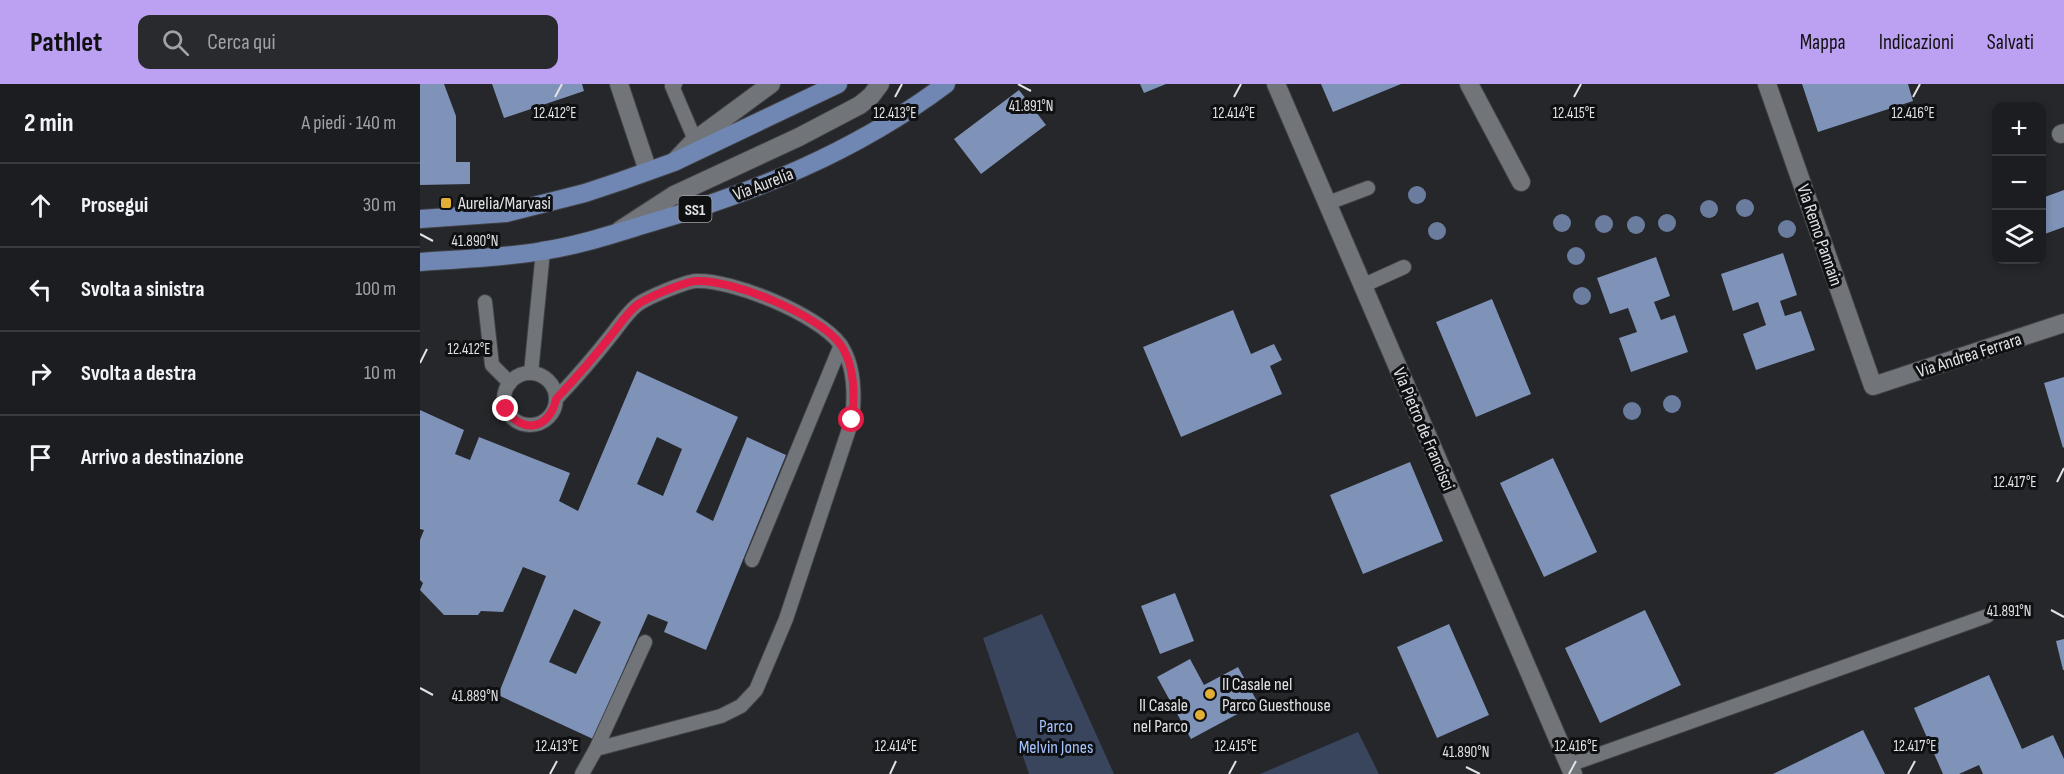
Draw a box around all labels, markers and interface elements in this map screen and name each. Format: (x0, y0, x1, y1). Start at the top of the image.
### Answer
search box (138, 15, 558, 69)
text: Pathlet (30, 26, 102, 59)
icon: search (159, 26, 192, 59)
text: Cerca qui (207, 29, 276, 56)
text: Mappa (1800, 30, 1846, 55)
text: Indicazioni (1879, 30, 1954, 55)
text: Salvati (1987, 30, 2034, 55)
text: 41.891°N (1009, 97, 1053, 116)
map controls (1992, 102, 2046, 264)
button: + (1992, 102, 2046, 156)
text: 12.412°E (534, 104, 576, 123)
text: 12.413°E (874, 104, 916, 123)
text: 12.414°E (1213, 104, 1255, 123)
text: 12.415°E (1553, 104, 1595, 123)
text: 12.416°E (1891, 104, 1935, 123)
text: 2 min (24, 108, 74, 139)
text: A piedi · 140 m (302, 111, 396, 135)
button: − (1992, 156, 2046, 210)
street label: Via Aurelia (730, 163, 796, 205)
street label: Via Remo Pannain (1792, 182, 1847, 289)
icon: ahead (24, 189, 57, 222)
text: Prosegui (81, 192, 148, 219)
text: 30 m (363, 193, 396, 217)
place label: Aurelia/Marvasi (457, 193, 551, 214)
marker: Aurelia/Marvasi (439, 196, 453, 210)
road number: SS1 (678, 196, 712, 222)
button: layers (1992, 210, 2046, 264)
text: 41.890°N (452, 232, 498, 251)
icon: left (24, 273, 57, 306)
text: Svolta a sinistra (81, 276, 204, 303)
text: 100 m (355, 277, 396, 301)
street label: Via Andrea Ferrara (1914, 329, 2024, 382)
text: 12.412°E (448, 340, 490, 359)
icon: right (24, 357, 57, 390)
text: Svolta a destra (81, 360, 196, 387)
text: 10 m (364, 361, 396, 385)
street label: Via Pietro de Francisci (1388, 365, 1459, 494)
route end (492, 395, 518, 421)
route start (838, 406, 864, 432)
icon: arrive (24, 441, 57, 474)
text: Arrivo a destinazione (81, 444, 244, 471)
text: 12.417°E (1993, 473, 2037, 492)
text: 41.891°N (1987, 602, 2031, 621)
place label: Il Casale nel Parco Guesthouse (1222, 674, 1331, 716)
text: 41.889°N (452, 687, 498, 706)
marker: Il Casale nel Parco Guesthouse (1203, 687, 1217, 701)
place label: Il Casale nel Parco (1133, 695, 1188, 737)
marker: Il Casale nel Parco (1193, 708, 1207, 722)
park label: Parco Melvin Jones (1019, 716, 1093, 758)
text: 12.413°E (536, 737, 578, 756)
text: 12.414°E (875, 737, 917, 756)
text: 12.415°E (1215, 737, 1257, 756)
text: 12.416°E (1554, 737, 1598, 756)
text: 12.417°E (1893, 737, 1937, 756)
text: 41.890°N (1443, 743, 1489, 762)

